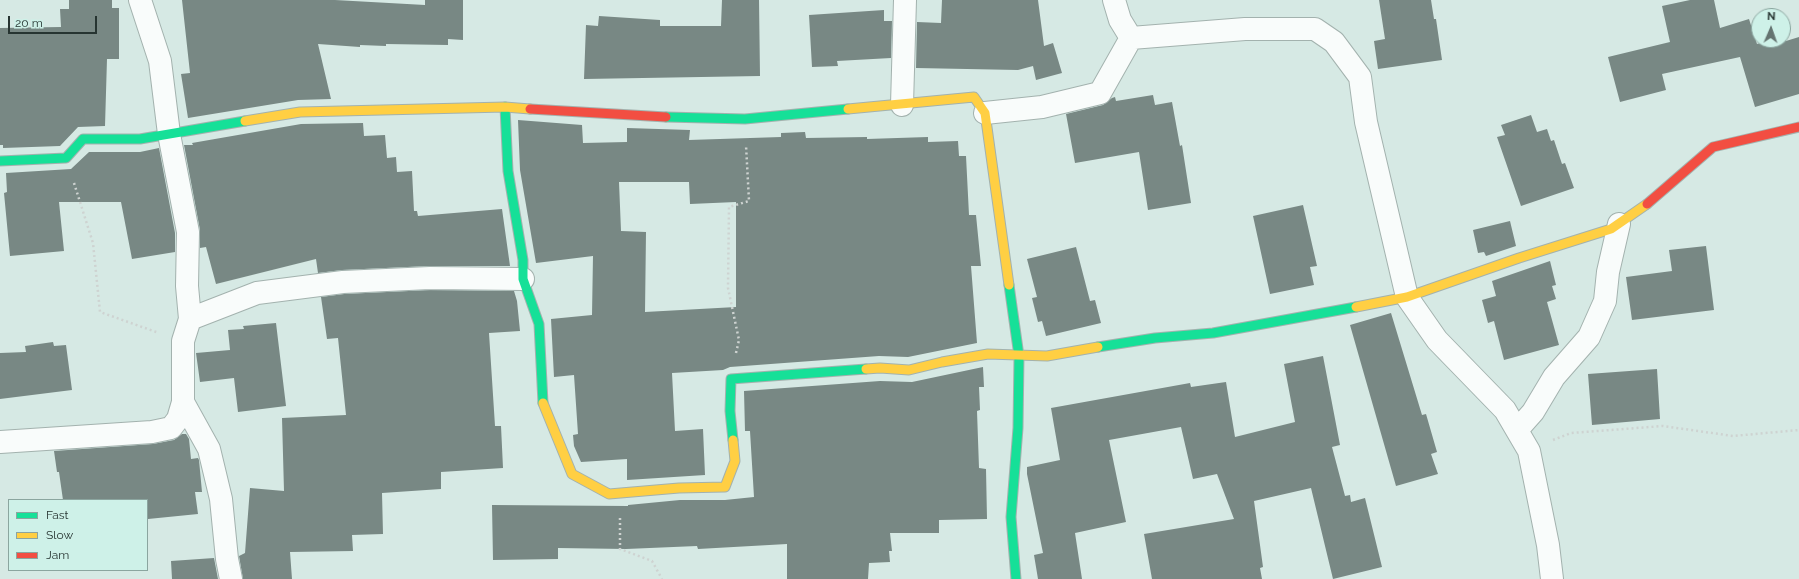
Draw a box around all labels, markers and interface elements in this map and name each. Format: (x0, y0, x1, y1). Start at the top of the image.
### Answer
scale bar (10, 8, 99, 34)
north arrow (1751, 8, 1791, 48)
text: N (1767, 10, 1776, 23)
text: 20 m (15, 16, 43, 30)
legend (8, 499, 148, 571)
text: Fast (46, 508, 69, 522)
text: Slow (46, 528, 73, 542)
text: Jam (46, 548, 69, 562)

